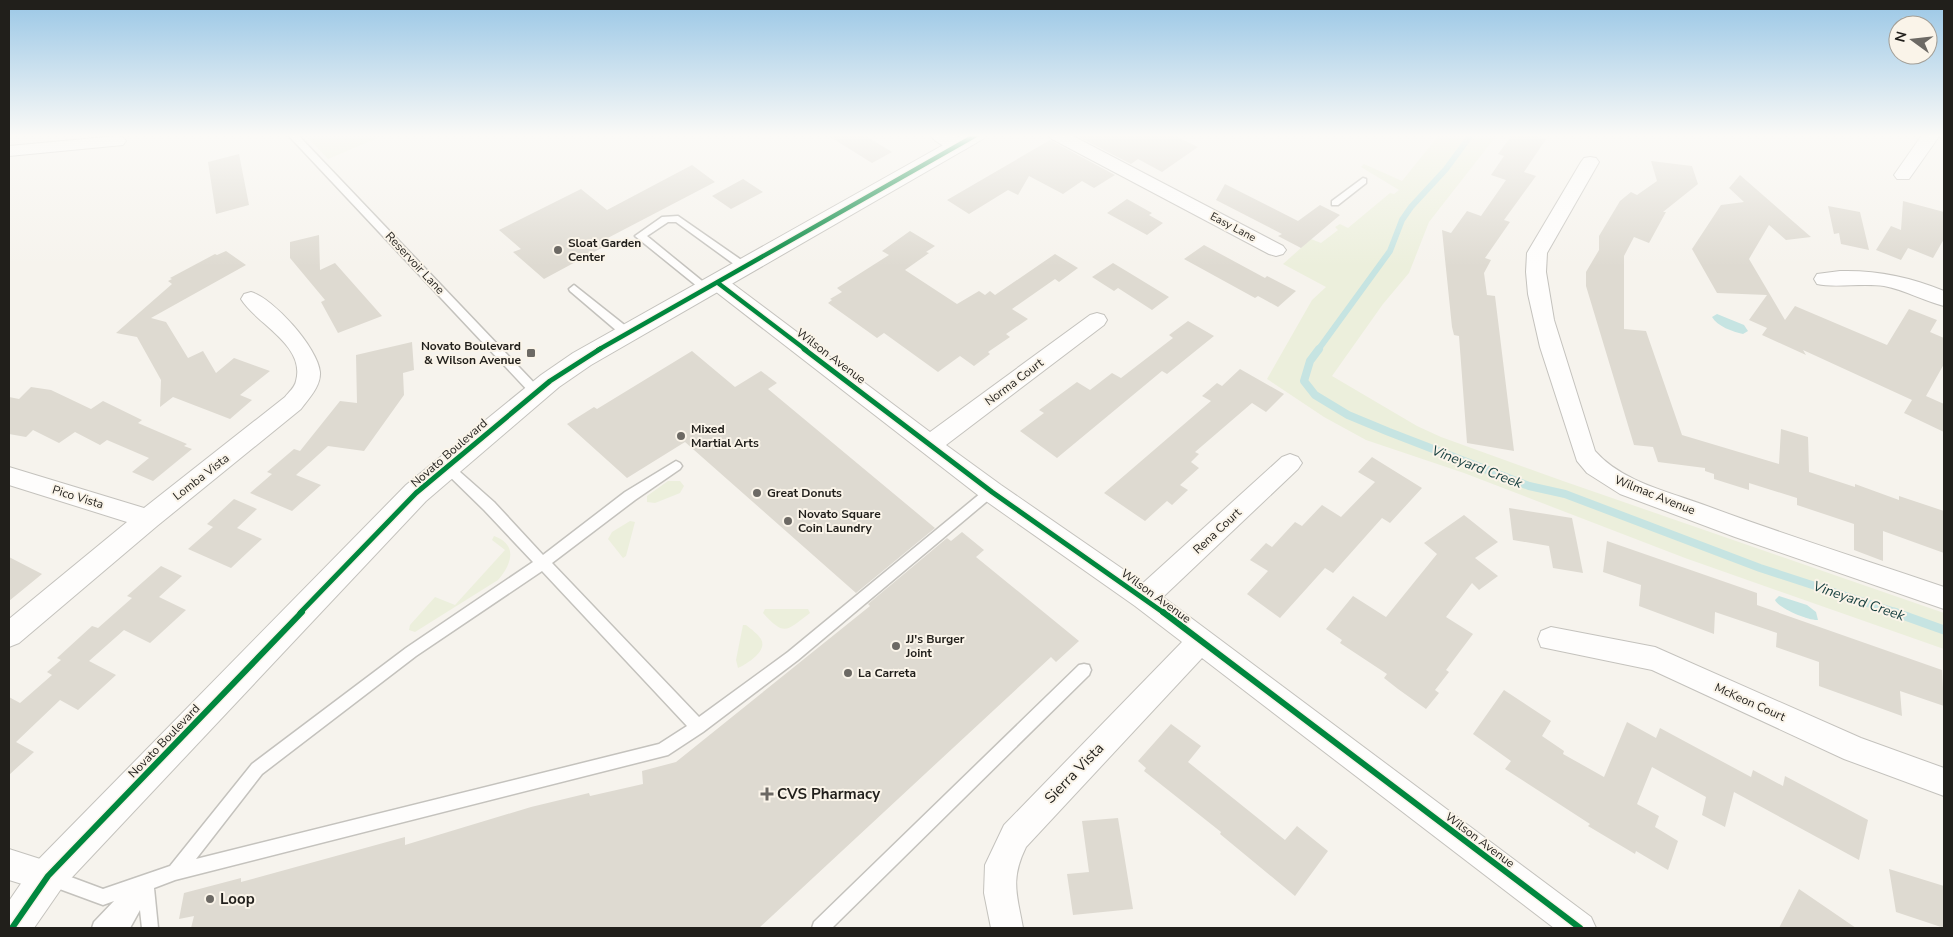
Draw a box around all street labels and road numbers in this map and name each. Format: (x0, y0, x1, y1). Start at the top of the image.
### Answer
street label: Easy Lane (1208, 209, 1259, 245)
street label: Reservoir Lane (382, 228, 448, 298)
street label: Wilson Avenue (793, 325, 869, 387)
street label: Norma Court (981, 354, 1047, 409)
street label: Novato Boulevard (407, 415, 491, 491)
street label: Lomba Vista (170, 450, 232, 504)
street label: Wilmac Avenue (1612, 472, 1698, 518)
street label: Pico Vista (50, 482, 106, 512)
street label: Rena Court (1189, 504, 1245, 557)
street label: Wilson Avenue (1118, 565, 1194, 627)
street label: McKeon Court (1712, 679, 1789, 725)
street label: Novato Boulevard (125, 701, 203, 781)
street label: Sierra Vista (1040, 738, 1108, 808)
street label: Wilson Avenue (1442, 809, 1518, 871)

